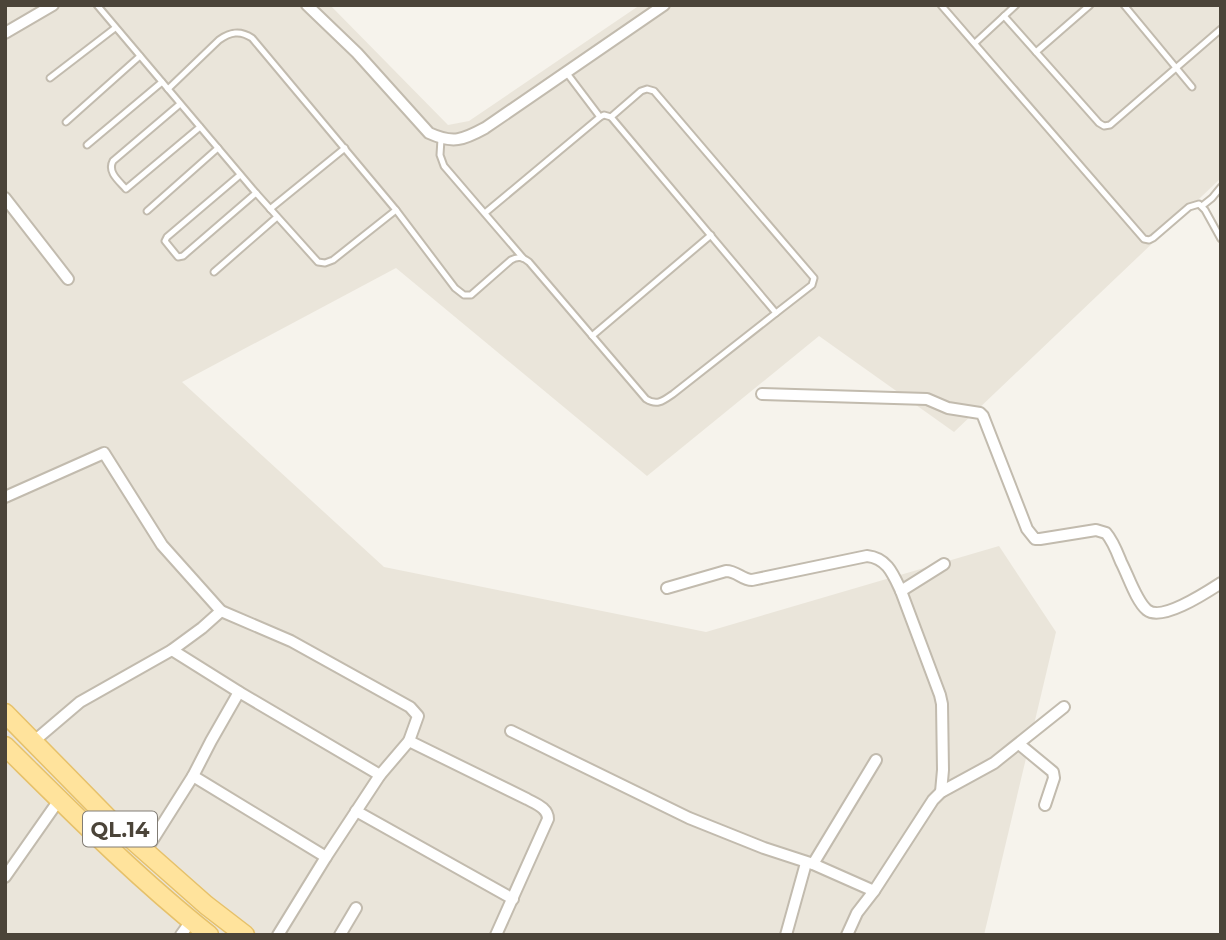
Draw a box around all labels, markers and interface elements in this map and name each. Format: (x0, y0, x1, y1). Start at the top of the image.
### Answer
road number: QL.14 (83, 812, 157, 846)

